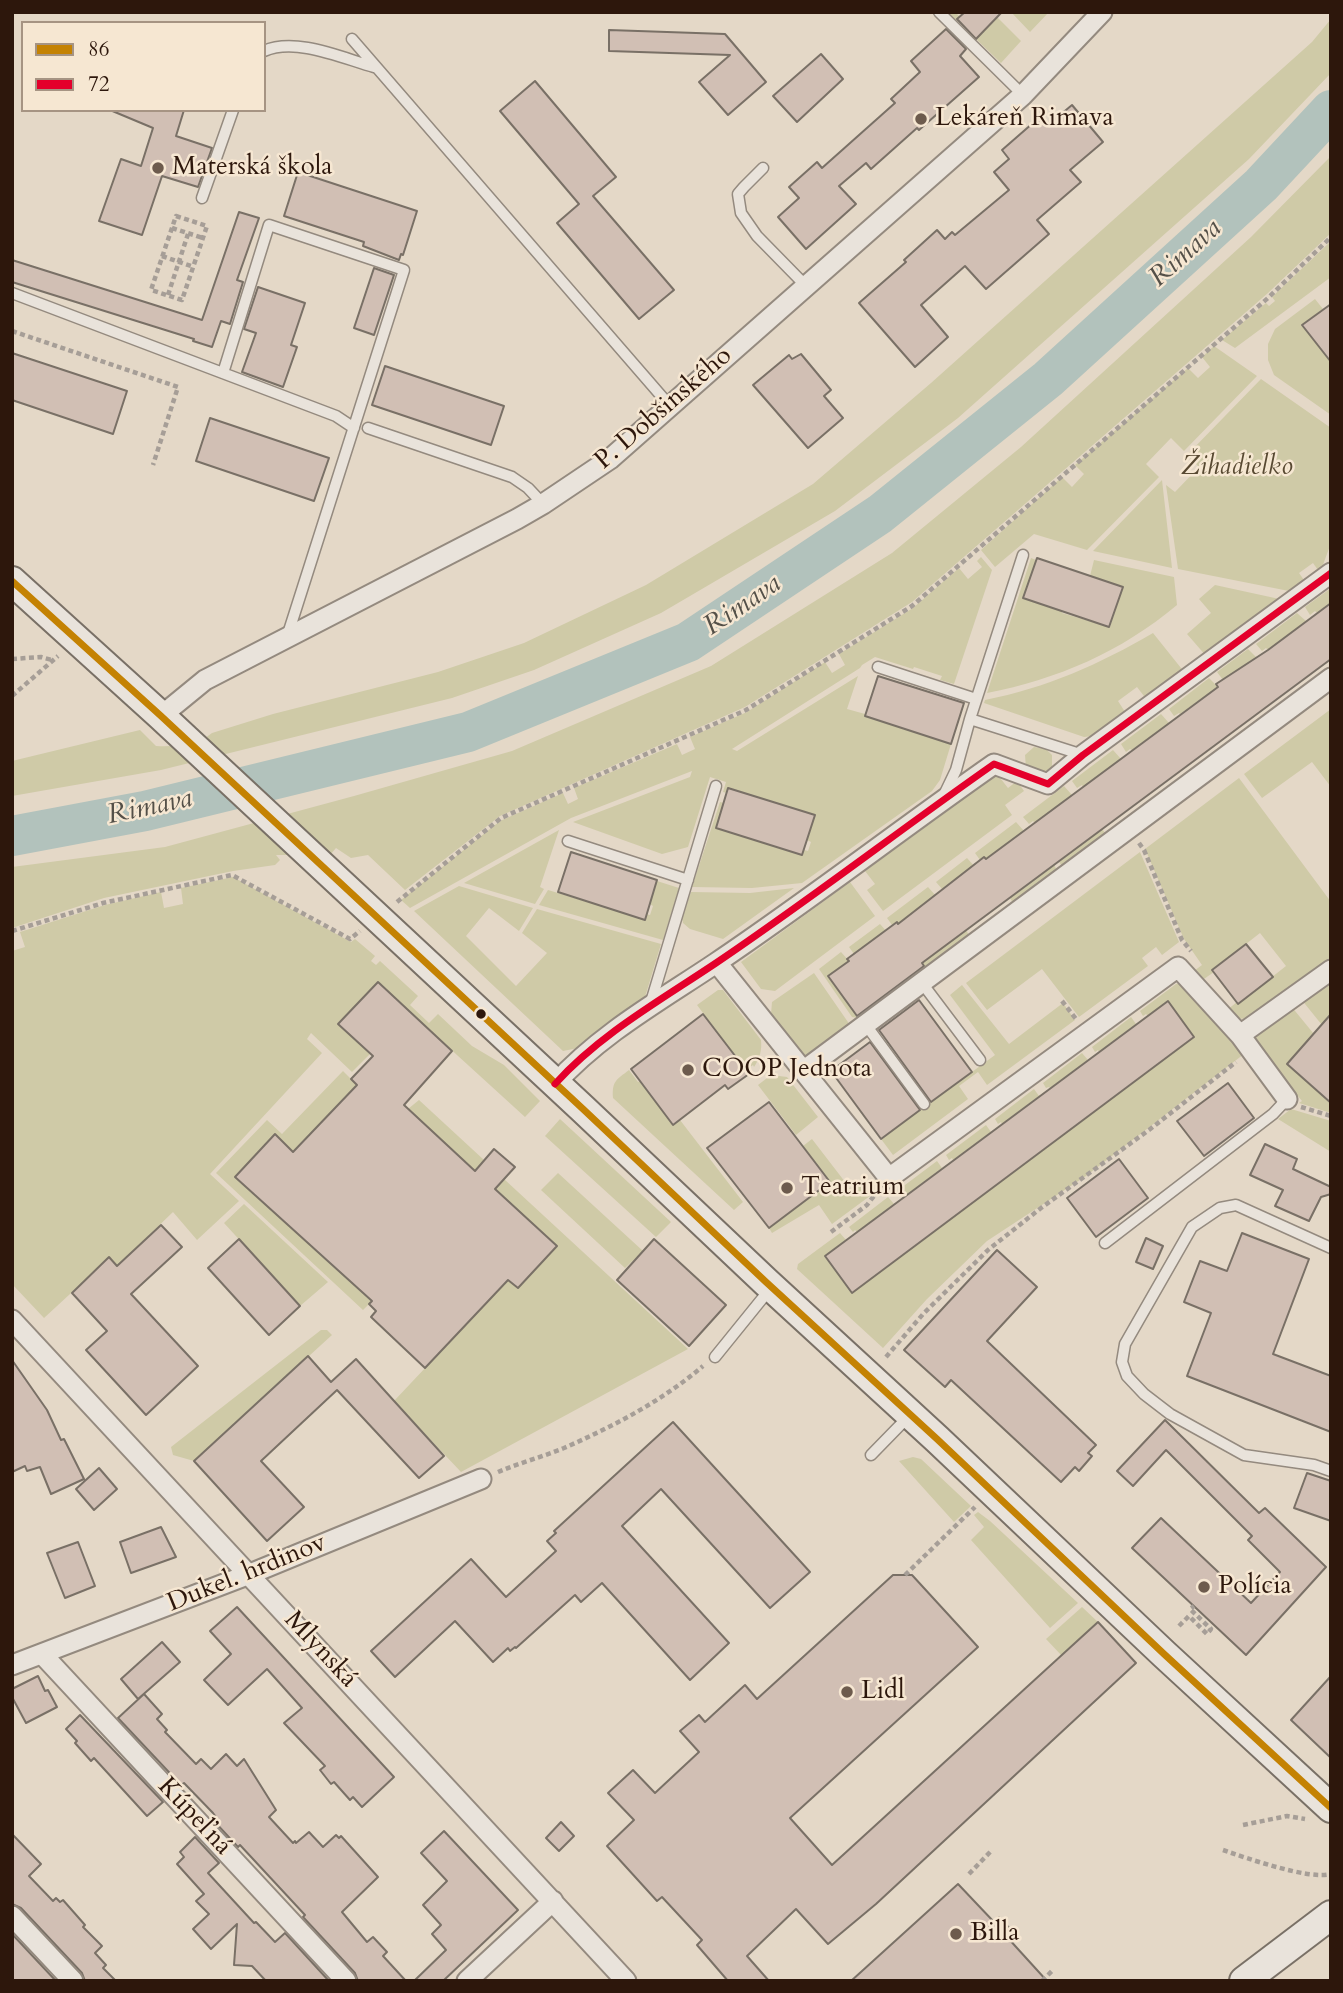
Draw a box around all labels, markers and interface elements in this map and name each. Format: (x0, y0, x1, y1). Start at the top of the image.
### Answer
legend (21, 21, 266, 112)
text: 86 (88, 35, 110, 64)
text: 72 (88, 70, 110, 99)
place label: Lekáreň Rimava (935, 103, 1114, 135)
marker: Lekáreň Rimava (913, 111, 929, 127)
place label: Materská škola (172, 152, 333, 184)
marker: Materská škola (150, 160, 166, 176)
water label: Rimava (1143, 213, 1229, 295)
street label: P. Dobšinského (589, 341, 739, 477)
park label: Žihadielko (1181, 452, 1293, 484)
water label: Rimava (698, 568, 788, 644)
water label: Rimava (104, 783, 196, 833)
unlabelled marker (474, 1007, 488, 1021)
place label: COOP Jednota (702, 1054, 872, 1086)
marker: COOP Jednota (680, 1062, 696, 1078)
place label: Teatrium (801, 1172, 904, 1204)
marker: Teatrium (779, 1180, 795, 1196)
street label: Dukel. hrdinov (163, 1528, 331, 1620)
place label: Polícia (1218, 1571, 1292, 1603)
marker: Polícia (1196, 1579, 1212, 1595)
street label: Mlynská (277, 1605, 363, 1695)
place label: Lidl (861, 1676, 904, 1708)
marker: Lidl (839, 1684, 855, 1700)
street label: Kúpeľná (150, 1772, 238, 1862)
place label: Billa (970, 1918, 1019, 1950)
marker: Billa (948, 1926, 964, 1942)

